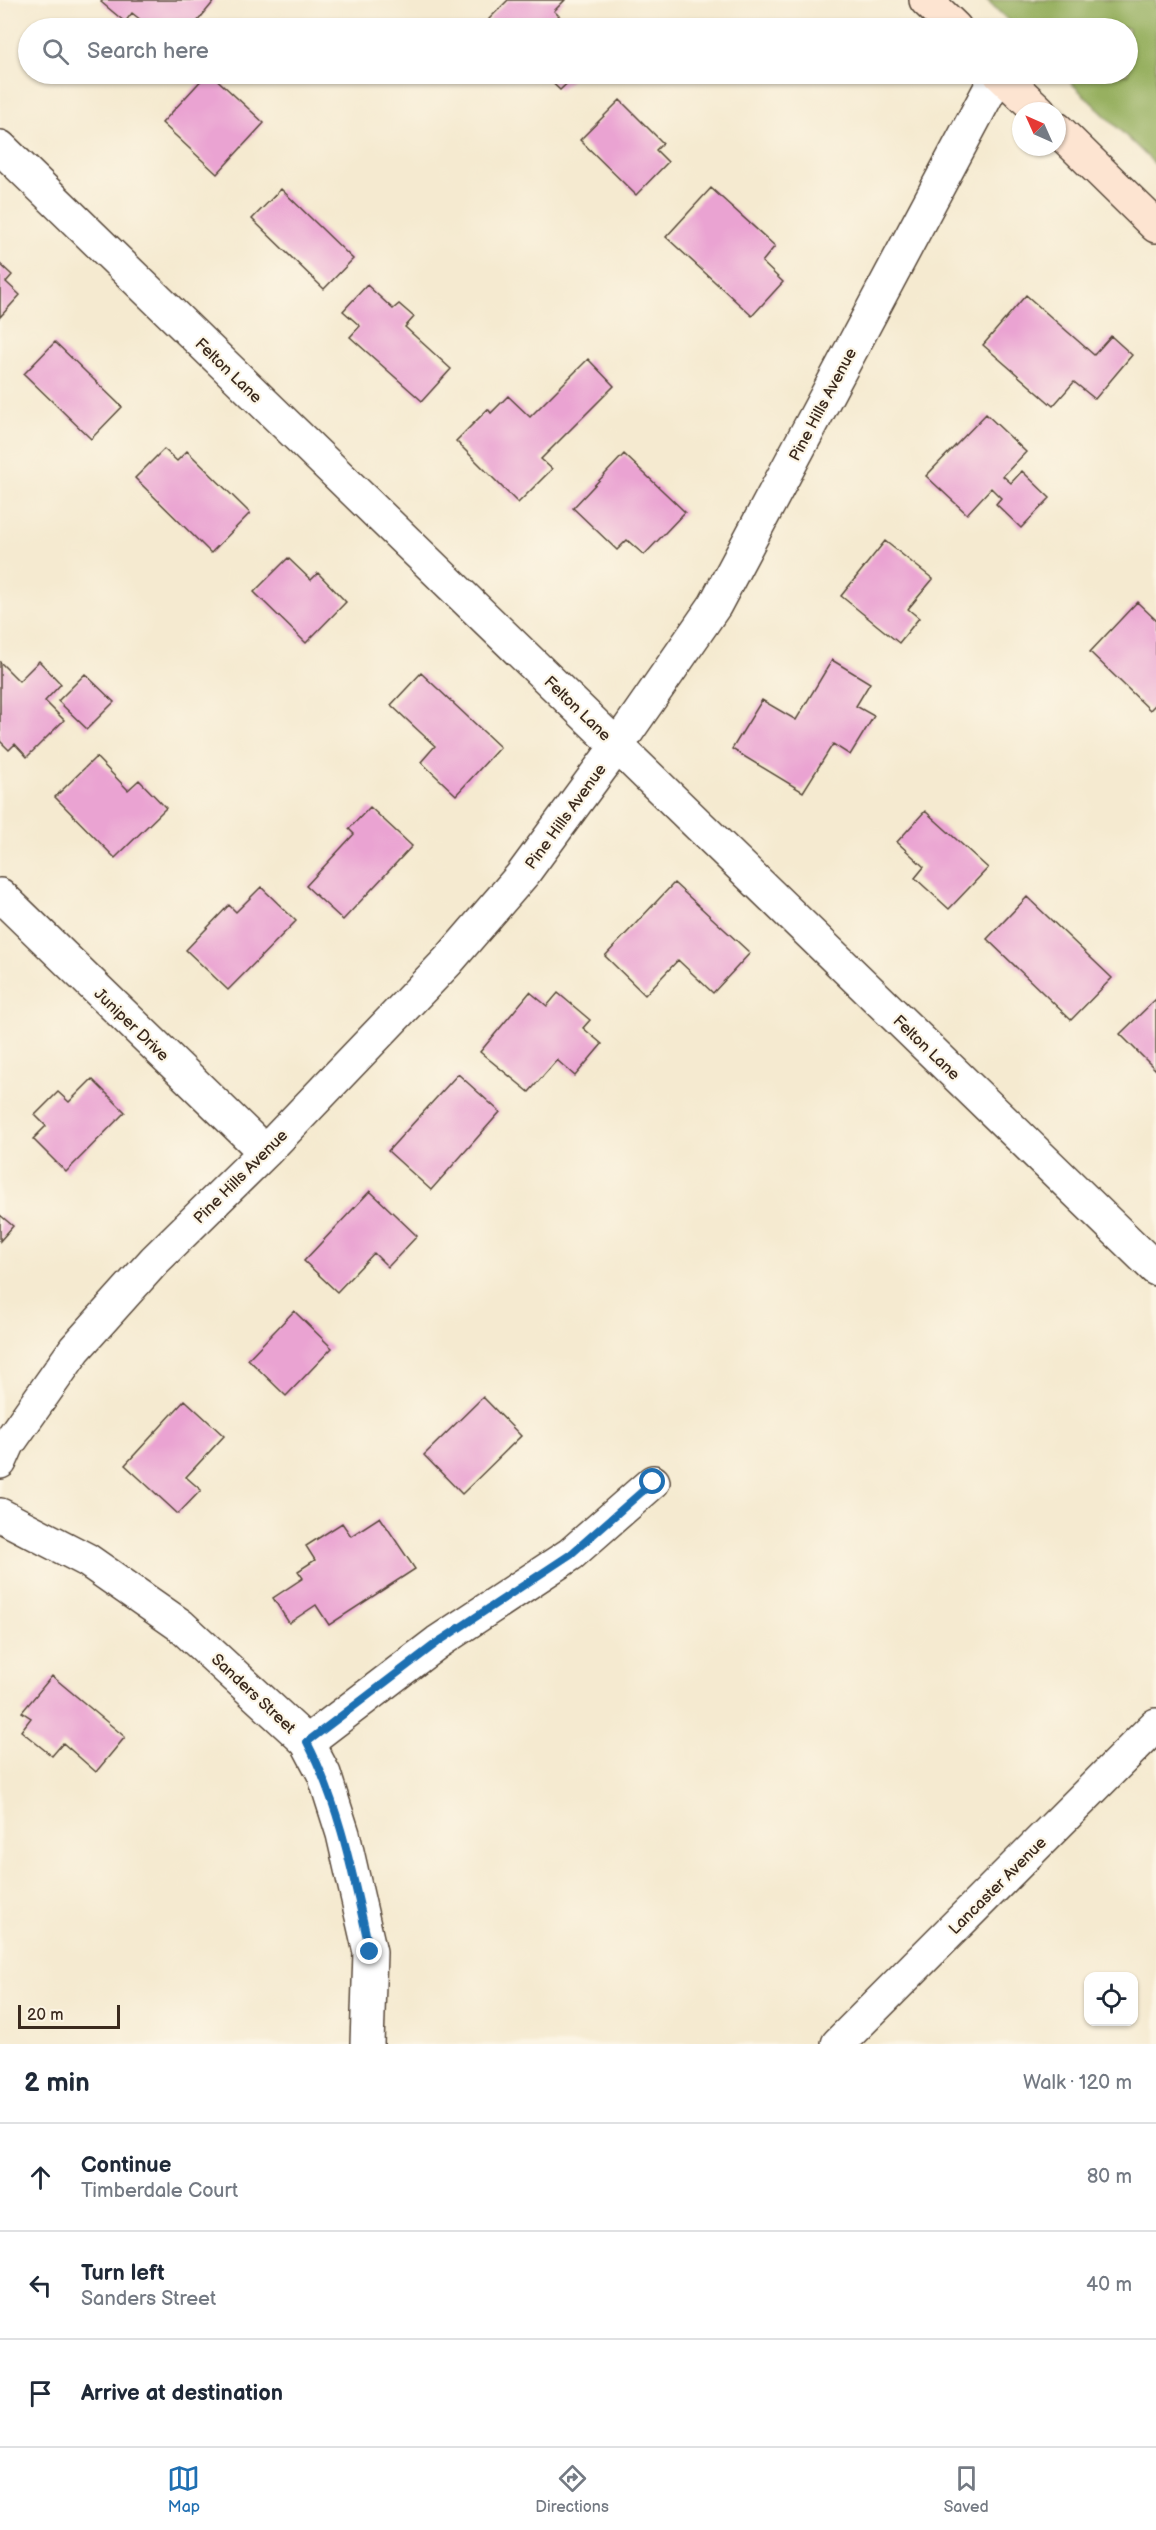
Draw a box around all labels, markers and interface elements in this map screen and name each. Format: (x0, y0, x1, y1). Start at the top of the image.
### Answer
search box (18, 18, 1138, 84)
icon: search (39, 35, 72, 68)
text: Search here (87, 38, 209, 65)
north arrow (1012, 102, 1066, 156)
street label: Felton Lane (191, 335, 266, 408)
street label: Pine Hills Avenue (786, 345, 861, 464)
street label: Felton Lane (540, 673, 615, 746)
street label: Pine Hills Avenue (522, 760, 611, 873)
street label: Juniper Drive (90, 985, 173, 1066)
street label: Felton Lane (889, 1012, 964, 1085)
street label: Pine Hills Avenue (190, 1126, 292, 1228)
route start (639, 1468, 665, 1494)
street label: Sanders Street (207, 1650, 299, 1738)
street label: Lancaster Avenue (945, 1833, 1051, 1939)
route end (356, 1938, 382, 1964)
map controls (1084, 1972, 1138, 2026)
button: locate (1084, 1972, 1138, 2026)
scale bar (18, 2002, 120, 2030)
text: 20 m (27, 2006, 63, 2025)
text: 2 min (24, 2068, 90, 2099)
text: Walk · 120 m (1023, 2071, 1132, 2095)
text: Continue (81, 2152, 171, 2179)
icon: ahead (24, 2161, 57, 2194)
text: 80 m (1087, 2165, 1132, 2189)
text: Timberdale Court (81, 2179, 238, 2203)
text: Turn left (81, 2260, 165, 2287)
icon: left (24, 2269, 57, 2302)
text: 40 m (1086, 2273, 1132, 2297)
text: Sanders Street (81, 2287, 216, 2311)
icon: arrive (24, 2377, 57, 2410)
text: Arrive at destination (81, 2380, 283, 2407)
tab: Map (167, 2462, 200, 2517)
tab: Directions (535, 2462, 609, 2517)
tab: Saved (944, 2462, 989, 2517)

